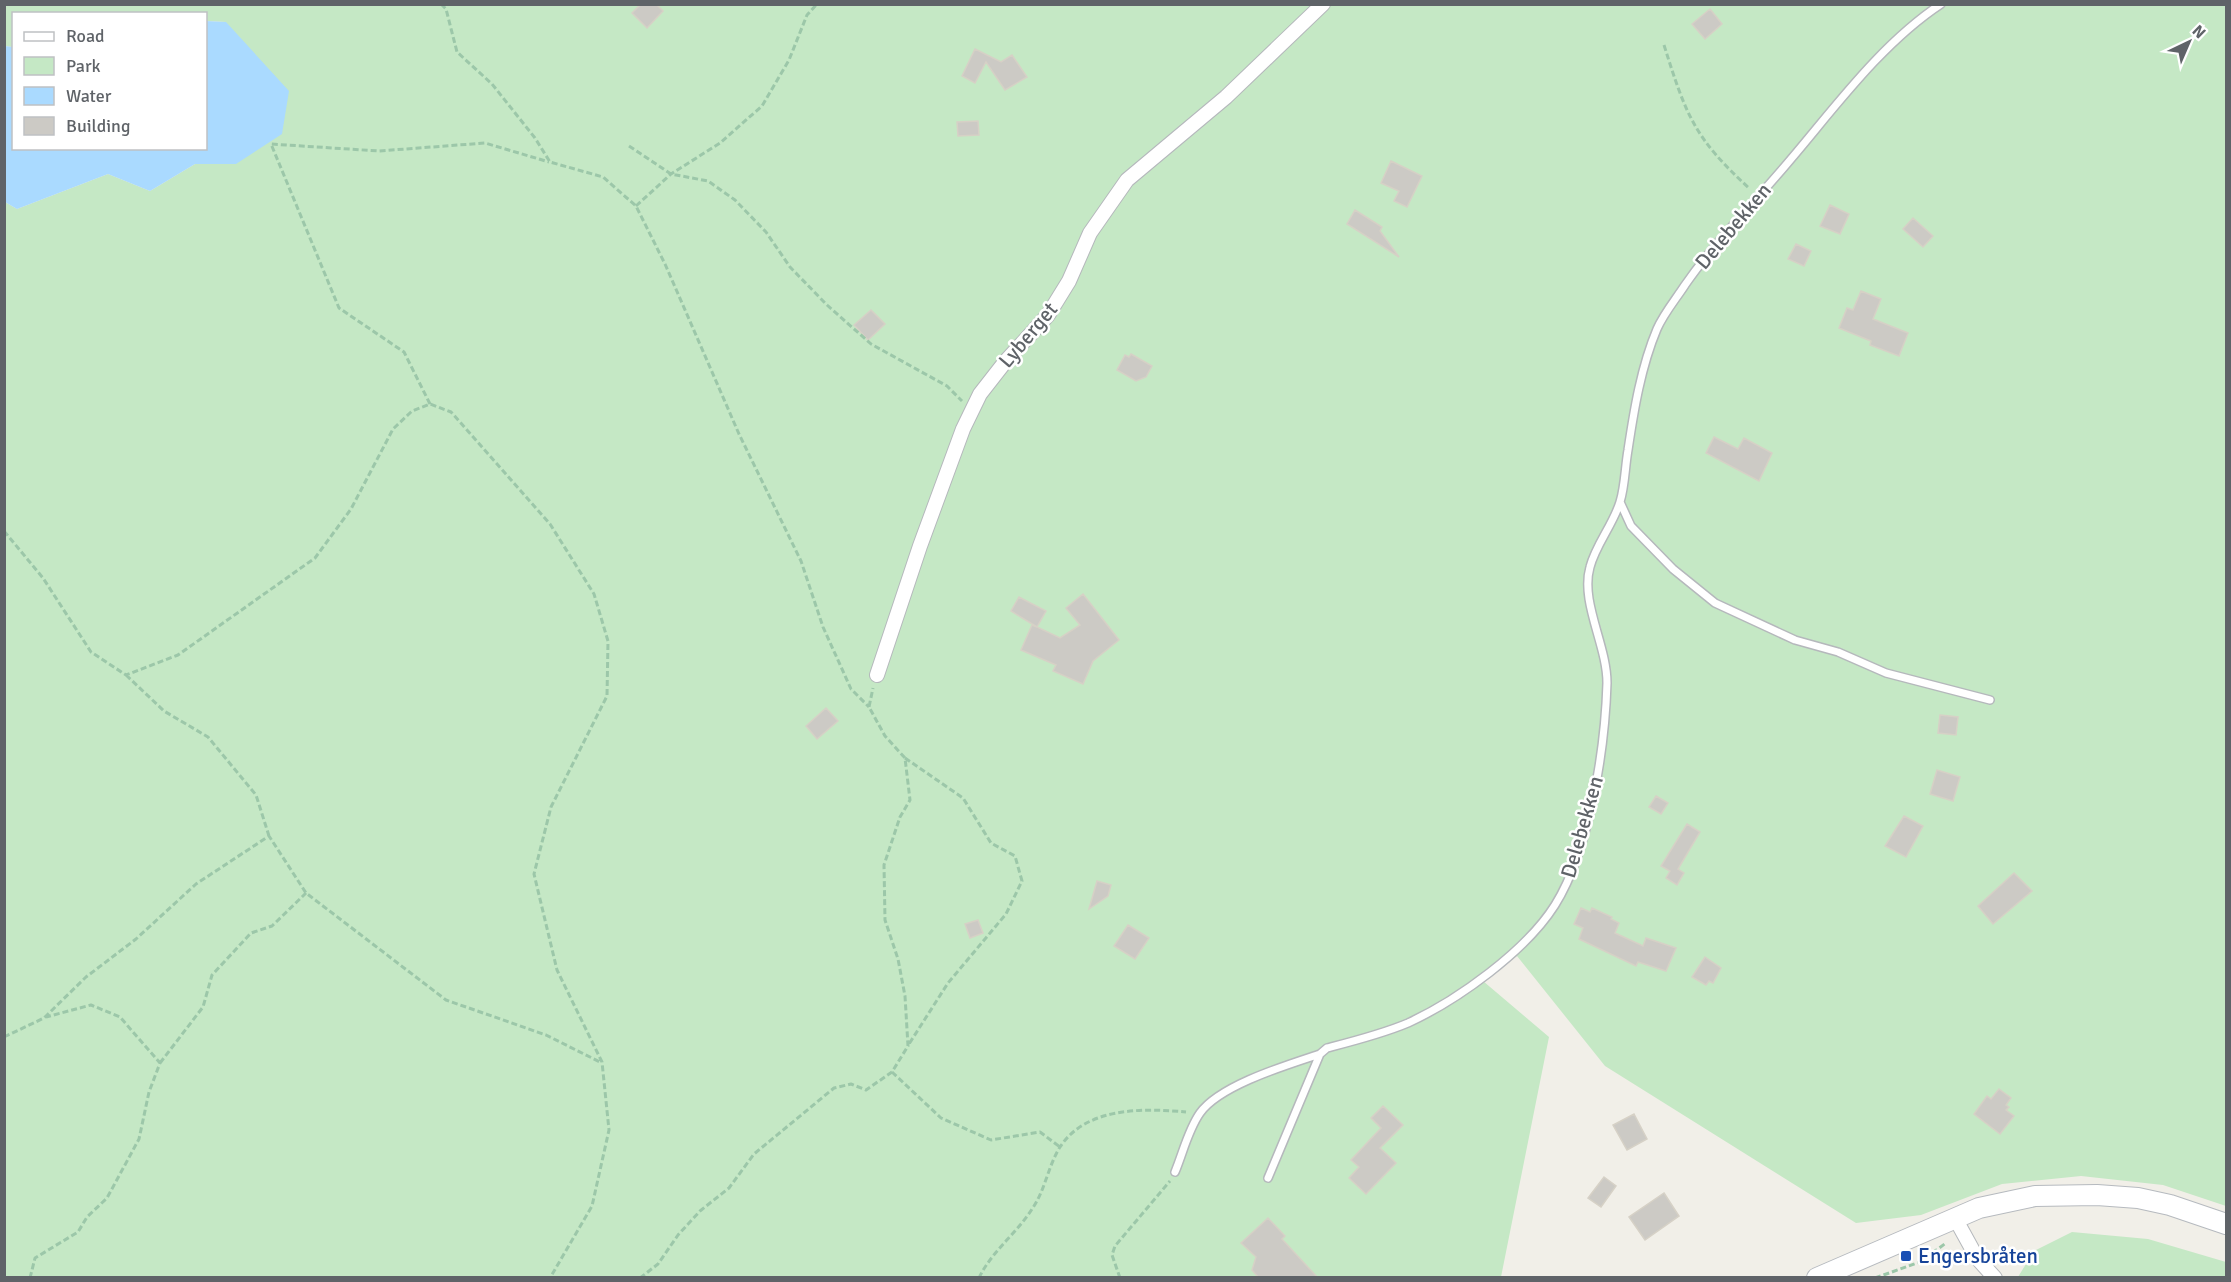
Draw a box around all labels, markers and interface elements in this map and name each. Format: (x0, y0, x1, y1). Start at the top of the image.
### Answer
legend (12, 12, 207, 150)
north arrow (2159, 12, 2219, 72)
text: N (2188, 21, 2210, 43)
text: Road (66, 25, 105, 47)
text: Park (66, 55, 101, 77)
text: Water (66, 85, 112, 107)
text: Building (66, 115, 130, 137)
street label: Delebekken (1689, 178, 1777, 274)
street label: Lyberget (993, 297, 1063, 373)
street label: Delebekken (1555, 773, 1609, 881)
place label: Engersbråten (1918, 1243, 2038, 1269)
marker: Engersbråten (1899, 1249, 1913, 1263)

